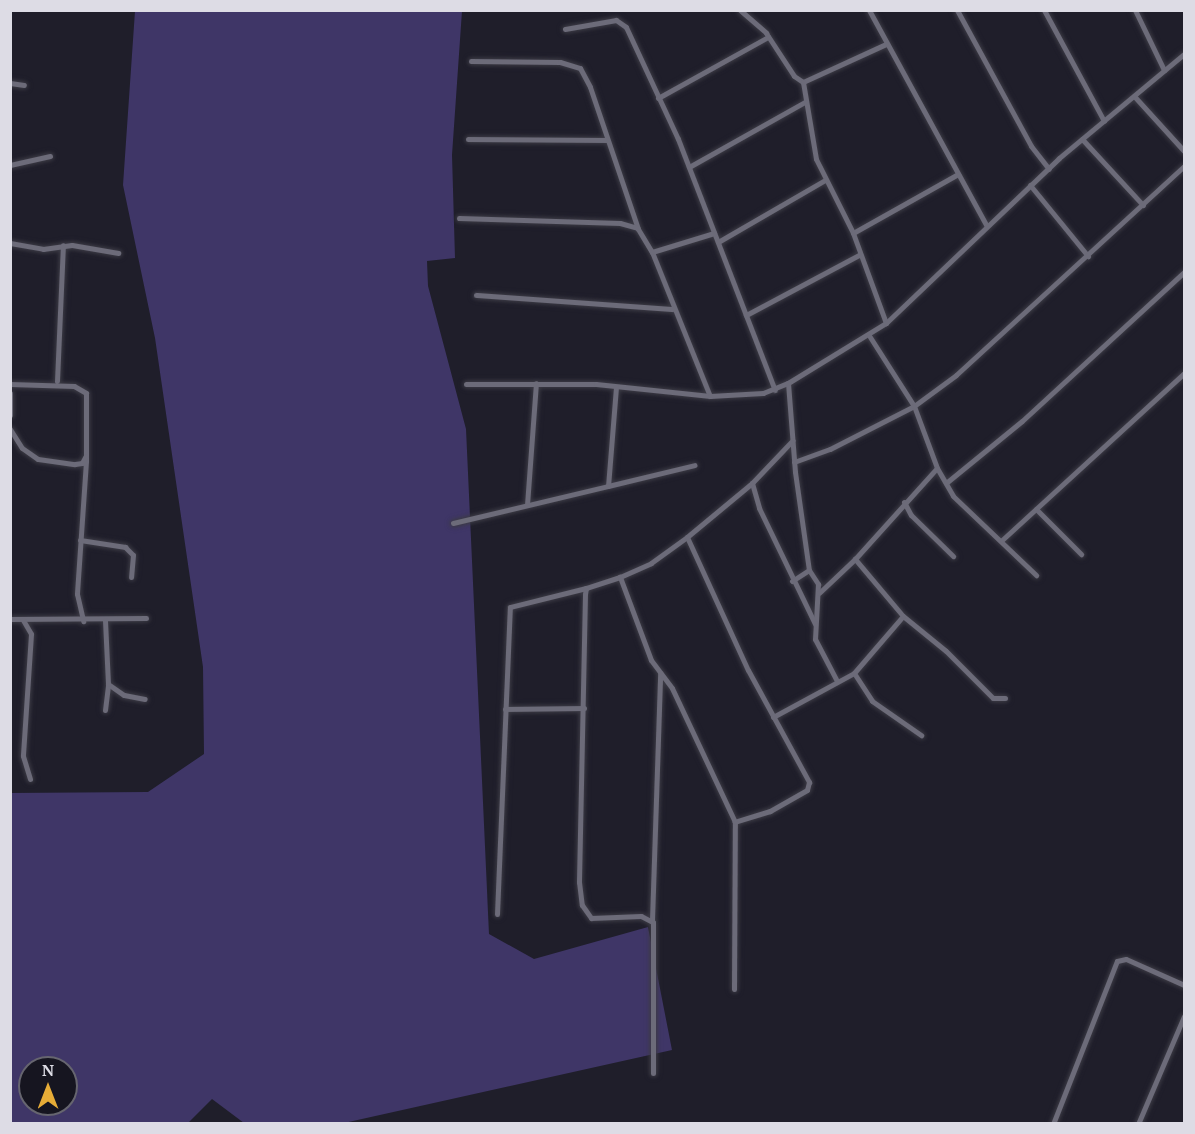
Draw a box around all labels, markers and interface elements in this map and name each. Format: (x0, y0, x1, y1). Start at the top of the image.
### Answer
north arrow (18, 1056, 78, 1116)
text: N (42, 1059, 54, 1081)

